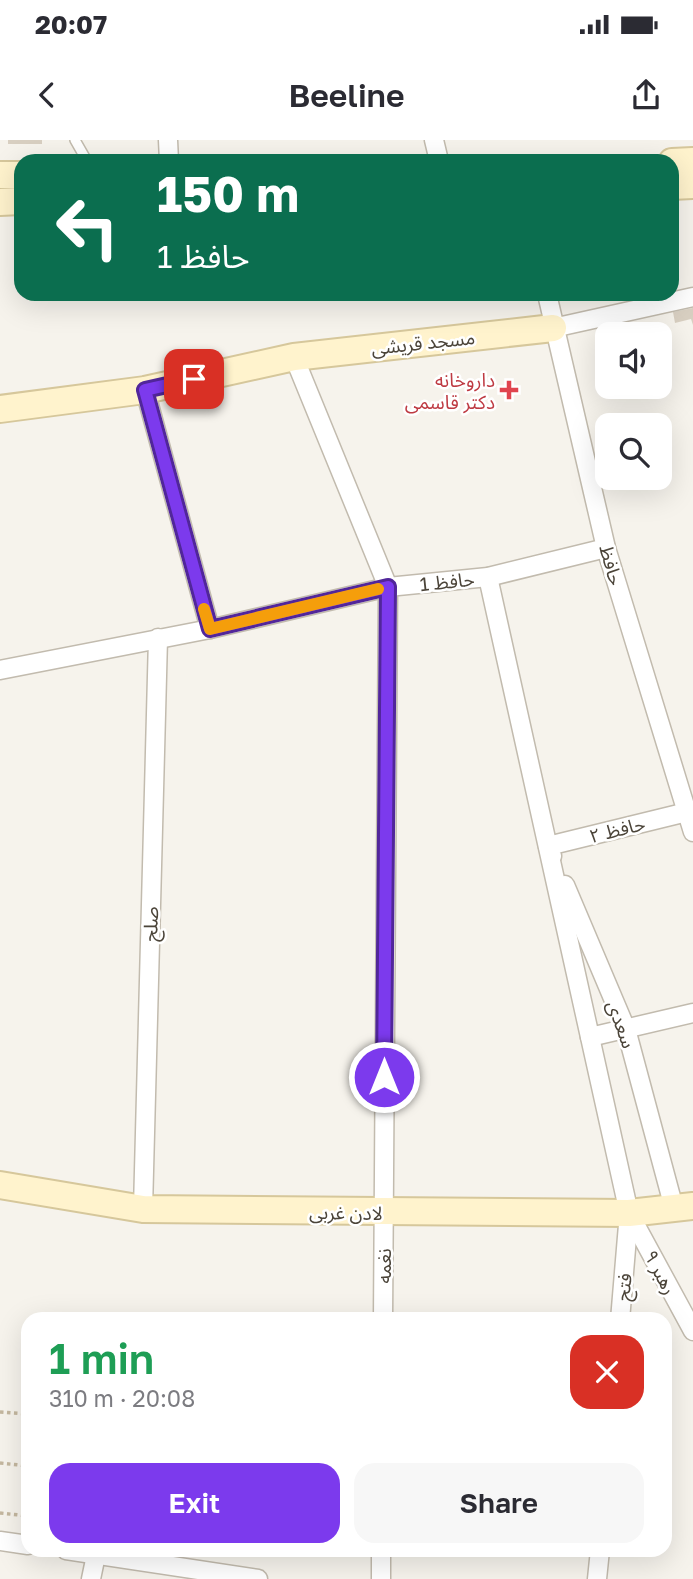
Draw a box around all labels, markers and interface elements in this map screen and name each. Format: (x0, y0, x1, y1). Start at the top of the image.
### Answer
text: 20:07 (35, 9, 107, 40)
icon: back (28, 76, 66, 114)
text: Beeline (288, 76, 405, 114)
icon: share (627, 76, 665, 114)
text: 150 m (157, 164, 299, 223)
icon: left (42, 182, 133, 273)
text: حافظ 1 (157, 237, 250, 275)
map controls (595, 322, 672, 490)
button: sound (595, 322, 672, 399)
street label: مسجد قریشی (370, 325, 476, 360)
pin (164, 349, 224, 409)
icon: arrive (175, 360, 213, 398)
place label: داروخانه دکتر قاسمی (405, 368, 495, 414)
marker: داروخانه دکتر قاسمی (501, 382, 517, 398)
button: search (595, 413, 672, 490)
street label: حافظ (595, 542, 629, 588)
street label: حافظ 1 (418, 567, 476, 595)
street label: حافظ ۲ (587, 811, 647, 847)
street label: صلح (138, 906, 166, 942)
street label: سعدی (603, 997, 641, 1051)
position arrow (347, 1040, 421, 1114)
street label: لادن غربی (309, 1200, 383, 1225)
street label: رهبر ۹ (639, 1246, 682, 1299)
street label: نغمه (372, 1248, 395, 1284)
street label: فتح (610, 1272, 640, 1302)
text: 1 min (49, 1333, 154, 1383)
button: close (570, 1335, 644, 1409)
text: 310 m · 20:08 (49, 1384, 195, 1412)
button: Exit (49, 1463, 340, 1543)
button: Share (354, 1463, 644, 1543)

